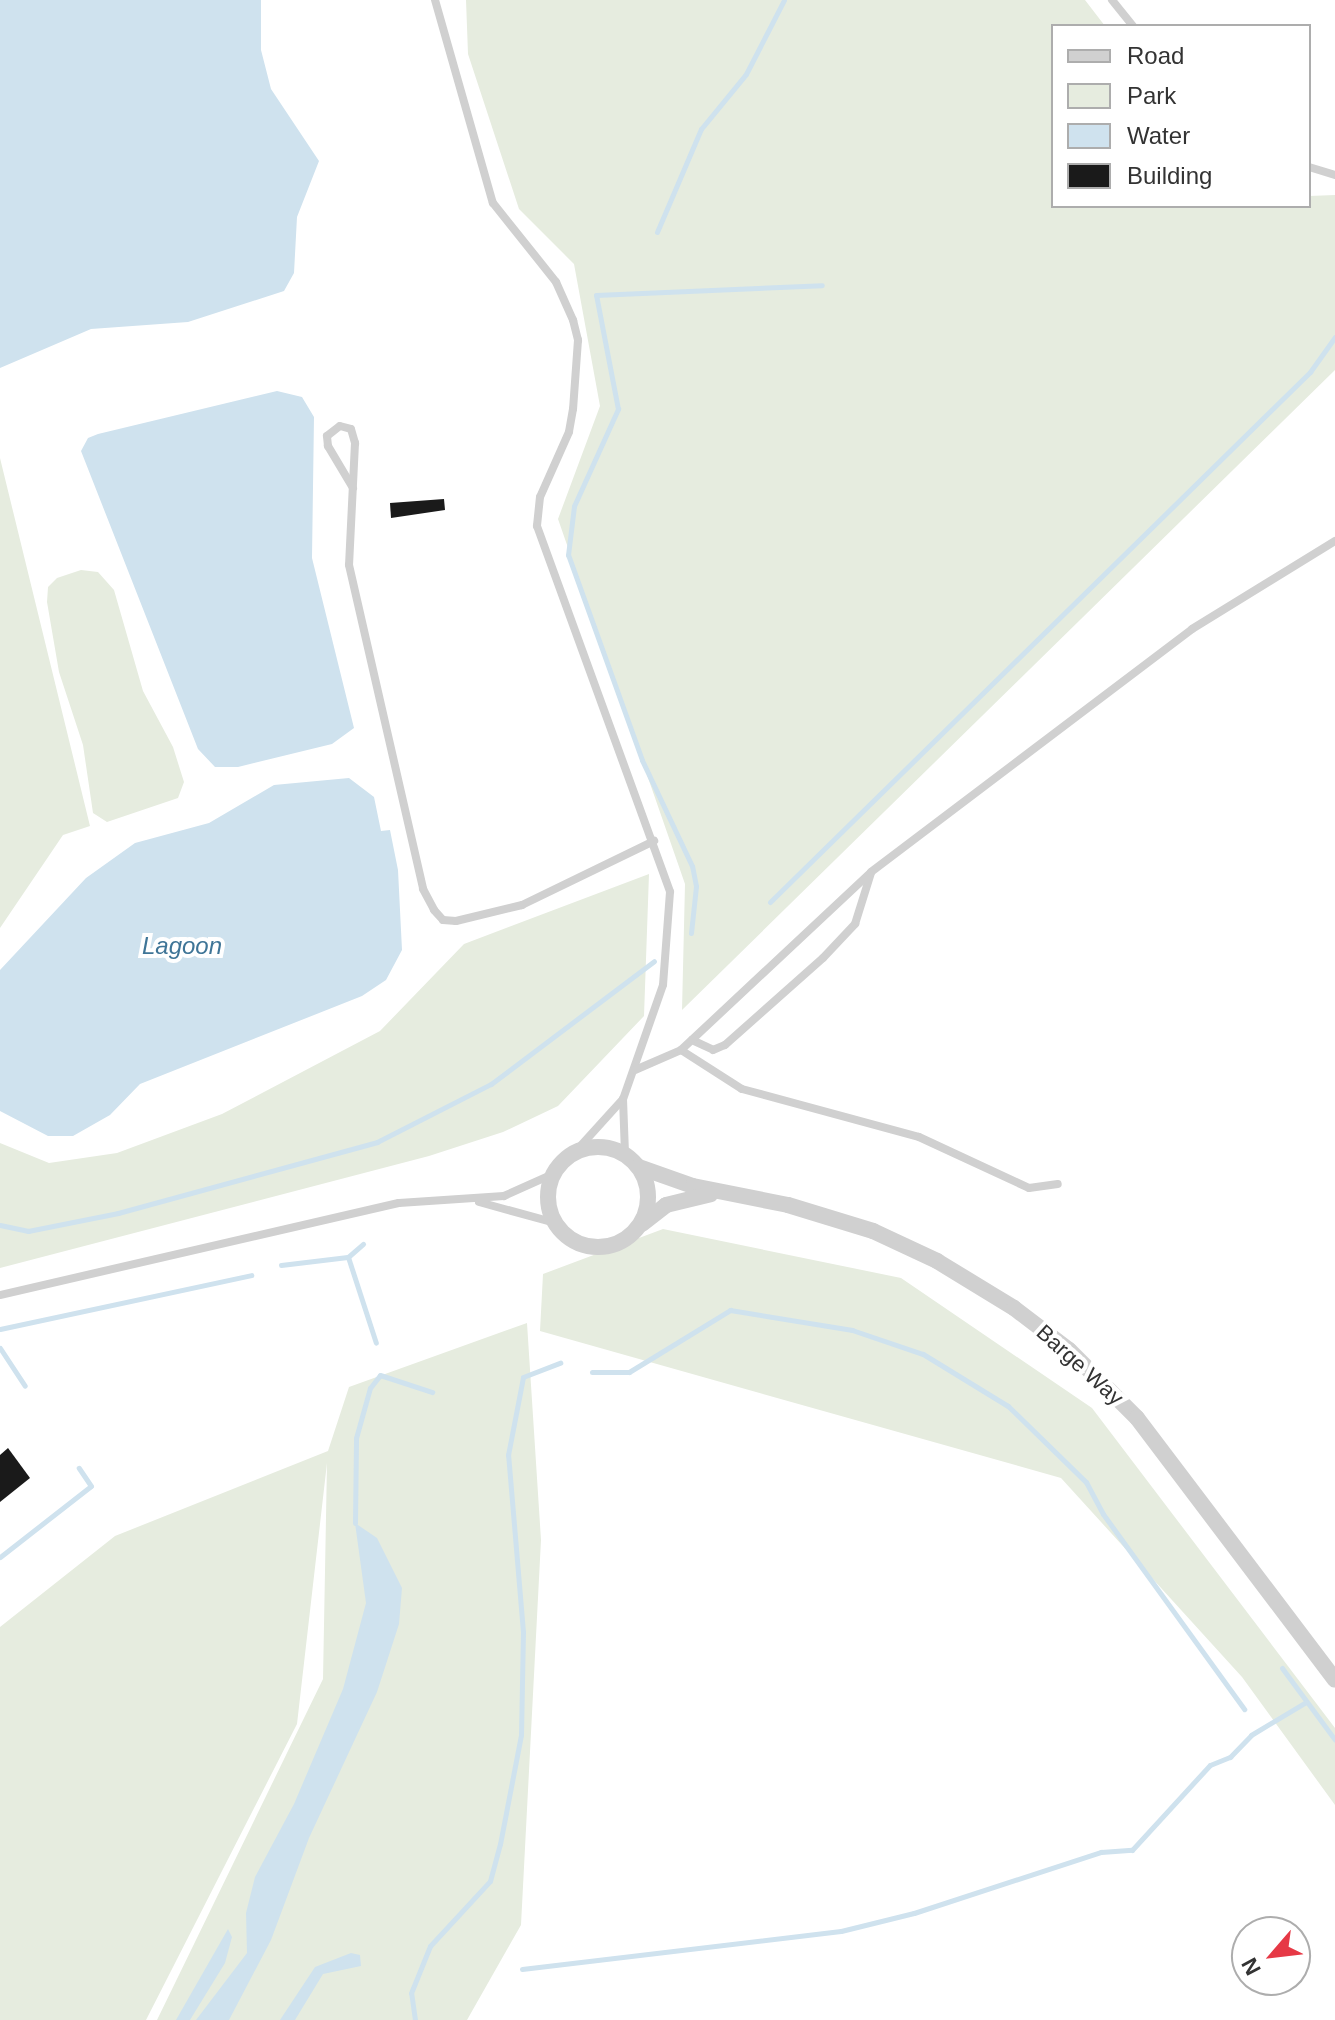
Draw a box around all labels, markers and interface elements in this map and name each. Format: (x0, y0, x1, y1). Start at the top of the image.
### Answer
legend (1051, 24, 1311, 208)
text: Road (1127, 42, 1184, 69)
text: Park (1127, 82, 1176, 109)
text: Water (1127, 122, 1190, 149)
text: Building (1127, 162, 1212, 189)
water label: Lagoon (142, 932, 222, 960)
street label: Barge Way (1031, 1319, 1129, 1411)
north arrow (1231, 1916, 1311, 1996)
text: N (1236, 1954, 1266, 1979)

